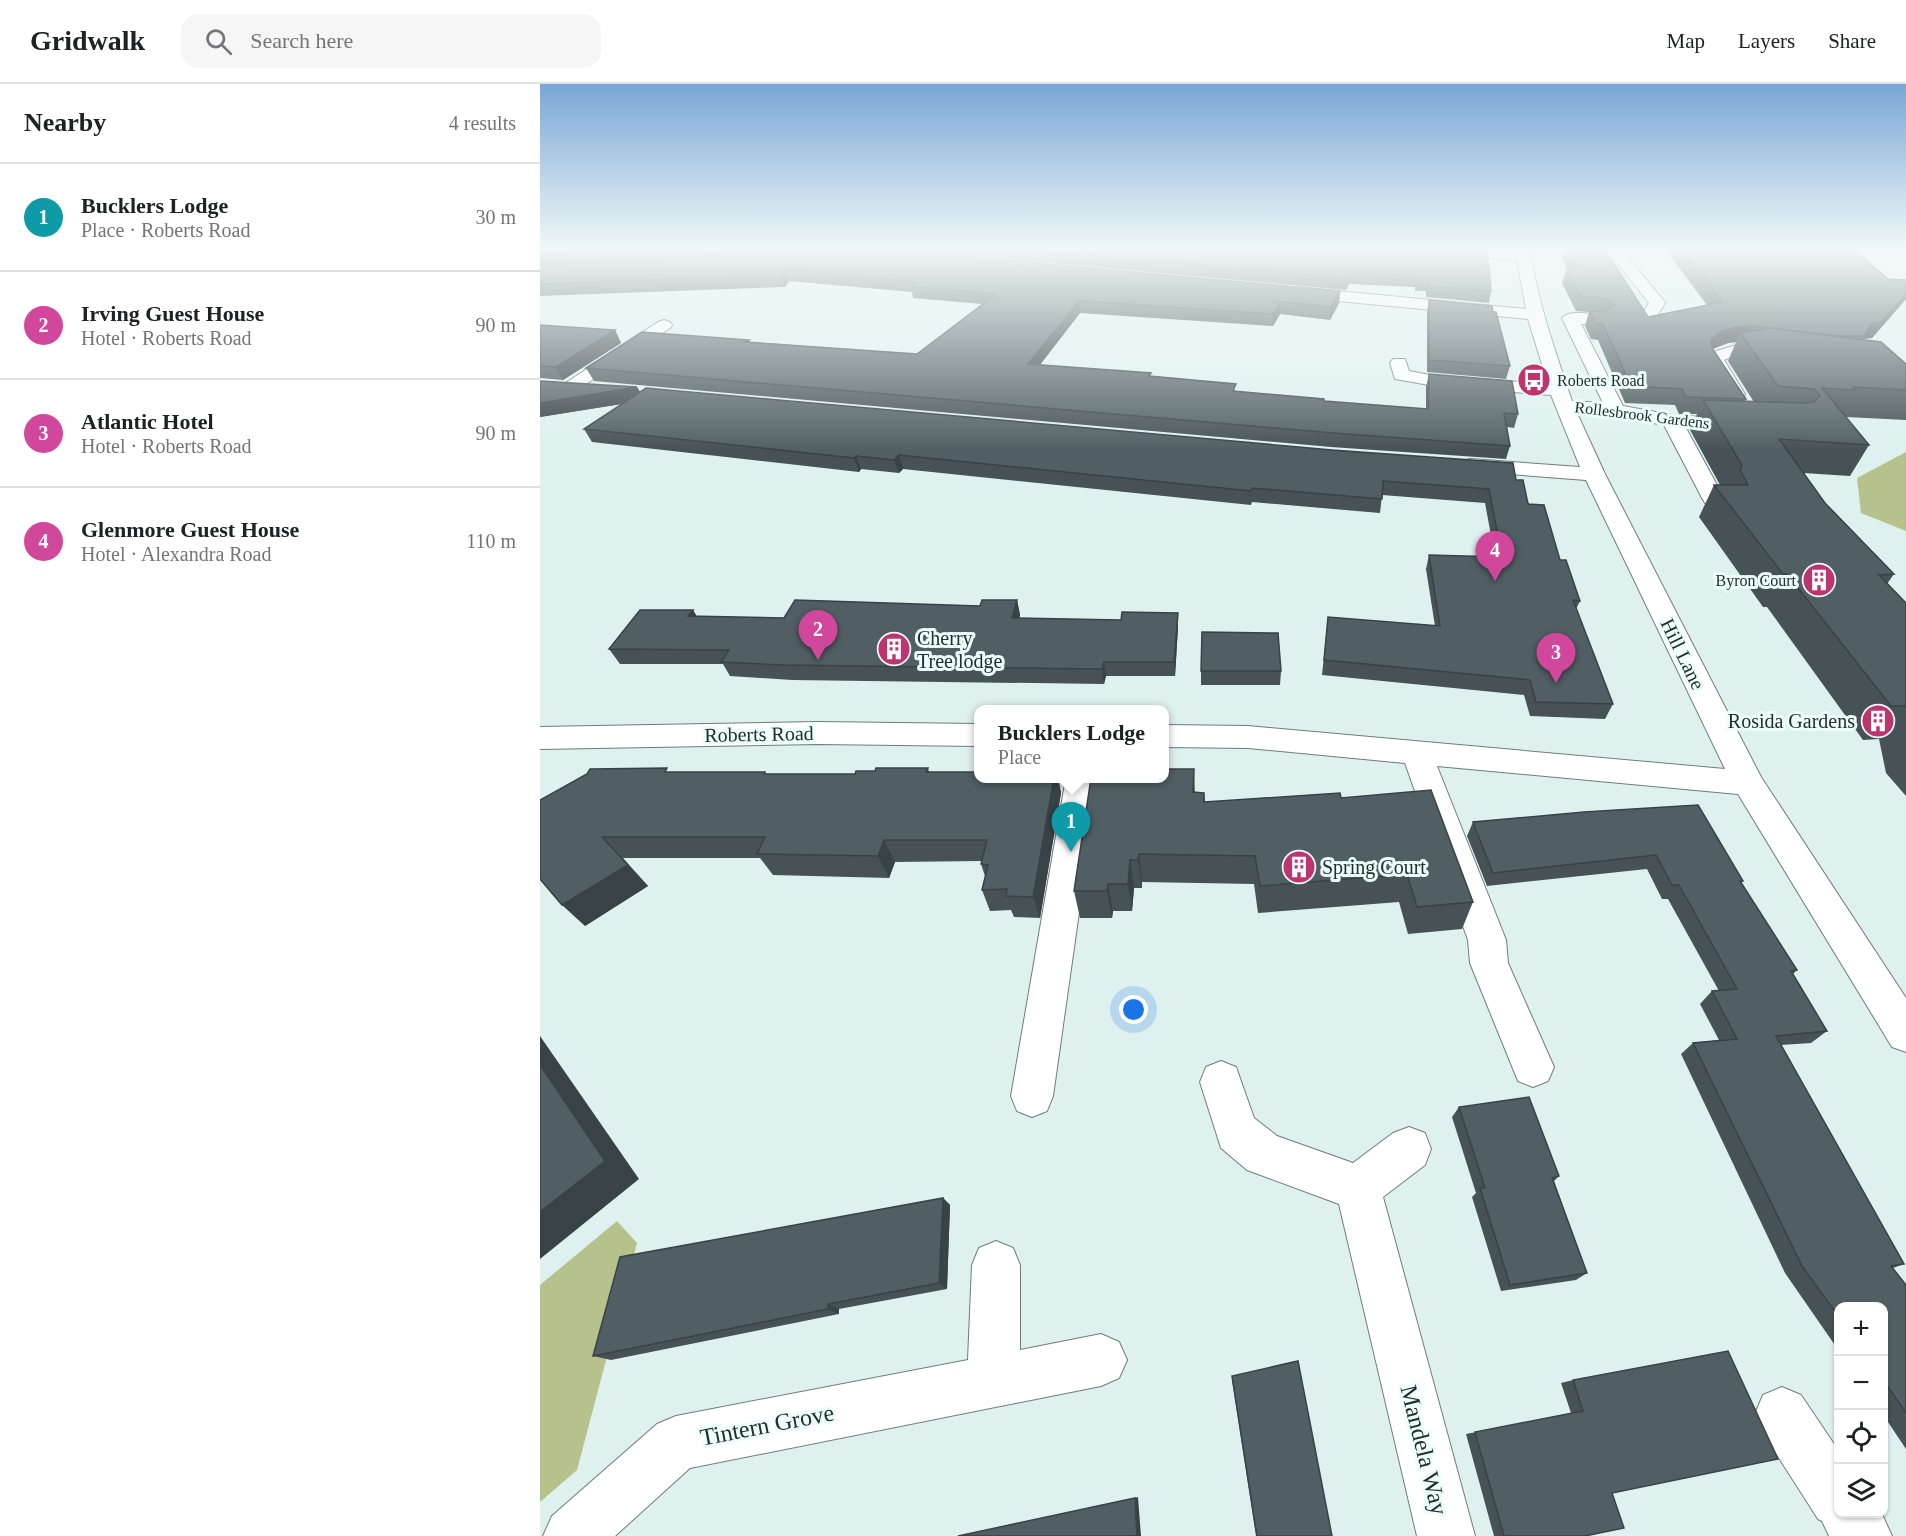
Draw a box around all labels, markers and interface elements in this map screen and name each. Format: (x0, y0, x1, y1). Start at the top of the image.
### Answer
search box (181, 14, 601, 68)
text: Gridwalk (30, 25, 145, 56)
icon: search (202, 25, 235, 58)
text: Search here (250, 28, 353, 53)
text: Map (1667, 29, 1705, 53)
text: Layers (1738, 29, 1795, 53)
text: Share (1828, 29, 1876, 53)
text: Nearby (24, 108, 106, 137)
text: 4 results (449, 112, 516, 134)
text: Bucklers Lodge (81, 193, 228, 218)
text: 1 (39, 206, 49, 228)
text: 30 m (475, 206, 516, 228)
text: Place · Roberts Road (81, 219, 250, 241)
text: Irving Guest House (81, 301, 264, 326)
text: 2 (39, 314, 49, 336)
text: 90 m (475, 314, 516, 336)
text: Hotel · Roberts Road (81, 327, 252, 349)
bus stop icon: Roberts Road (1516, 362, 1552, 398)
place label: Roberts Road (1557, 372, 1645, 389)
street label: Rollesbrook Gardens (1574, 398, 1710, 432)
text: Atlantic Hotel (81, 409, 214, 434)
text: 3 (39, 422, 49, 444)
text: 90 m (475, 422, 516, 444)
text: Hotel · Roberts Road (81, 435, 252, 457)
text: Glenmore Guest House (81, 517, 299, 542)
text: 4 (39, 530, 49, 552)
text: 110 m (466, 530, 516, 552)
pin: 4 (1476, 532, 1514, 581)
text: Hotel · Alexandra Road (81, 543, 272, 565)
building icon: Byron Court (1801, 562, 1837, 598)
place label: Byron Court (1716, 572, 1797, 590)
pin: 2 (798, 610, 838, 660)
street label: Hill Lane (1656, 615, 1710, 693)
place label: Cherry Tree lodge (917, 627, 1002, 673)
building icon: Cherry Tree lodge (876, 631, 912, 667)
pin: 3 (1536, 634, 1576, 683)
building icon: Rosida Gardens (1860, 703, 1896, 739)
popup (974, 705, 1169, 783)
place label: Rosida Gardens (1728, 710, 1855, 732)
text: Bucklers Lodge (998, 720, 1145, 745)
street label: Roberts Road (704, 722, 814, 746)
text: Place (998, 746, 1041, 768)
pin: 1 (1052, 802, 1090, 852)
building icon: Spring Court (1281, 849, 1317, 885)
place label: Spring Court (1322, 856, 1426, 879)
your location (1119, 995, 1148, 1024)
map controls (1834, 1302, 1888, 1518)
button: + (1834, 1302, 1888, 1356)
button: − (1834, 1356, 1888, 1410)
street label: Mandela Way (1395, 1382, 1453, 1518)
street label: Tintern Grove (698, 1399, 836, 1451)
button: locate (1834, 1410, 1888, 1464)
button: layers (1834, 1464, 1888, 1518)

